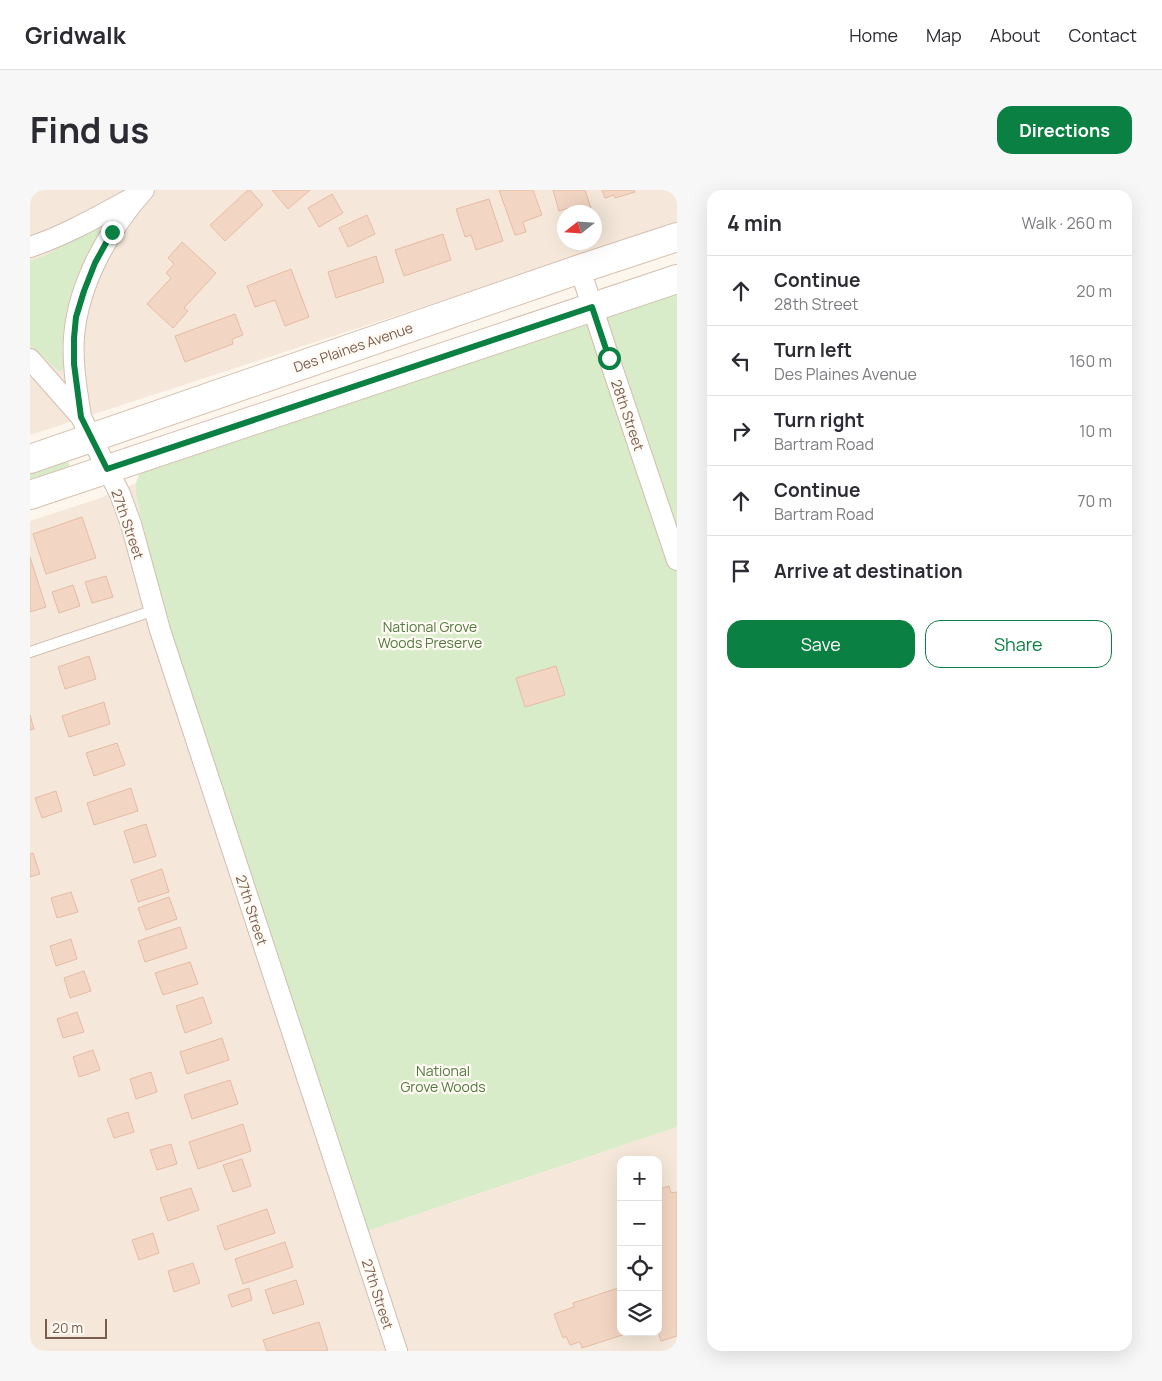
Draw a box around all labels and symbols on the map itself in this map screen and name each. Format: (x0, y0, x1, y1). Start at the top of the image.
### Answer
north arrow (557, 205, 602, 250)
route end (101, 221, 124, 244)
street label: Des Plaines Avenue (291, 318, 415, 376)
route start (598, 347, 621, 370)
street label: 28th Street (607, 377, 649, 453)
street label: 27th Street (107, 486, 149, 562)
park label: National Grove Woods Preserve (378, 617, 482, 652)
street label: 27th Street (232, 872, 272, 948)
park label: National Grove Woods (400, 1061, 486, 1096)
street label: 27th Street (358, 1256, 398, 1332)
scale bar (45, 1316, 108, 1339)

